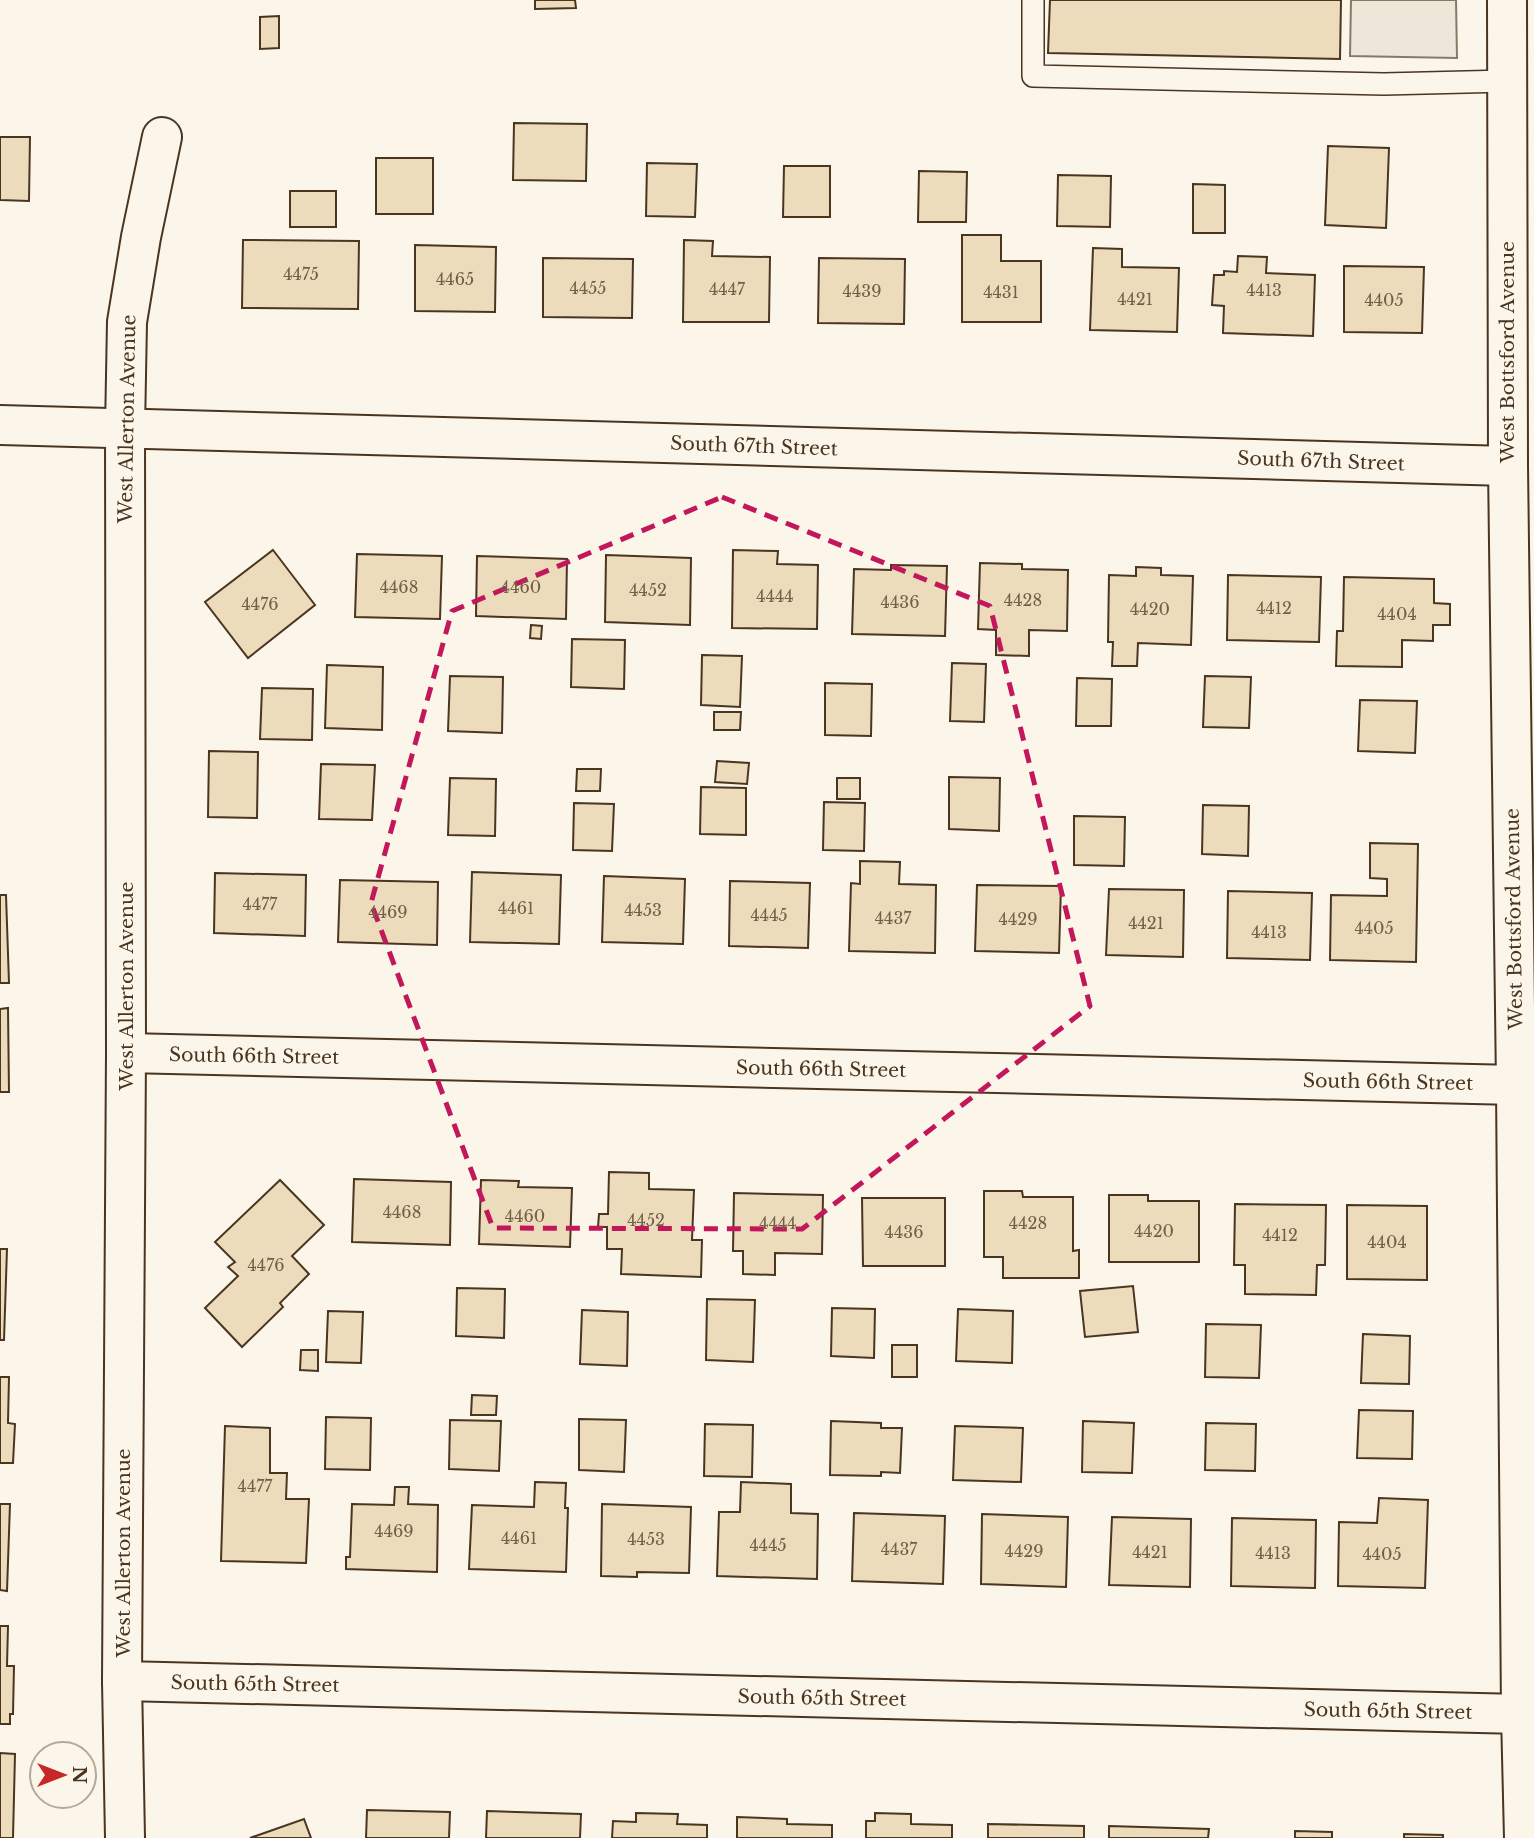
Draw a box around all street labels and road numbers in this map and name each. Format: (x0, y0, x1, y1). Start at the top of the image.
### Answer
street label: West Bottsford Avenue (1496, 241, 1519, 464)
street label: West Allerton Avenue (114, 314, 140, 525)
street label: South 67th Street (670, 432, 839, 460)
street label: South 67th Street (1237, 447, 1406, 475)
street label: West Bottsford Avenue (1501, 808, 1527, 1031)
street label: West Allerton Avenue (115, 882, 138, 1091)
street label: South 66th Street (169, 1043, 340, 1069)
street label: South 66th Street (736, 1056, 907, 1082)
street label: South 66th Street (1303, 1069, 1474, 1095)
street label: West Allerton Avenue (112, 1449, 135, 1658)
street label: South 65th Street (170, 1671, 340, 1697)
street label: South 65th Street (737, 1685, 907, 1711)
street label: South 65th Street (1303, 1698, 1473, 1724)

